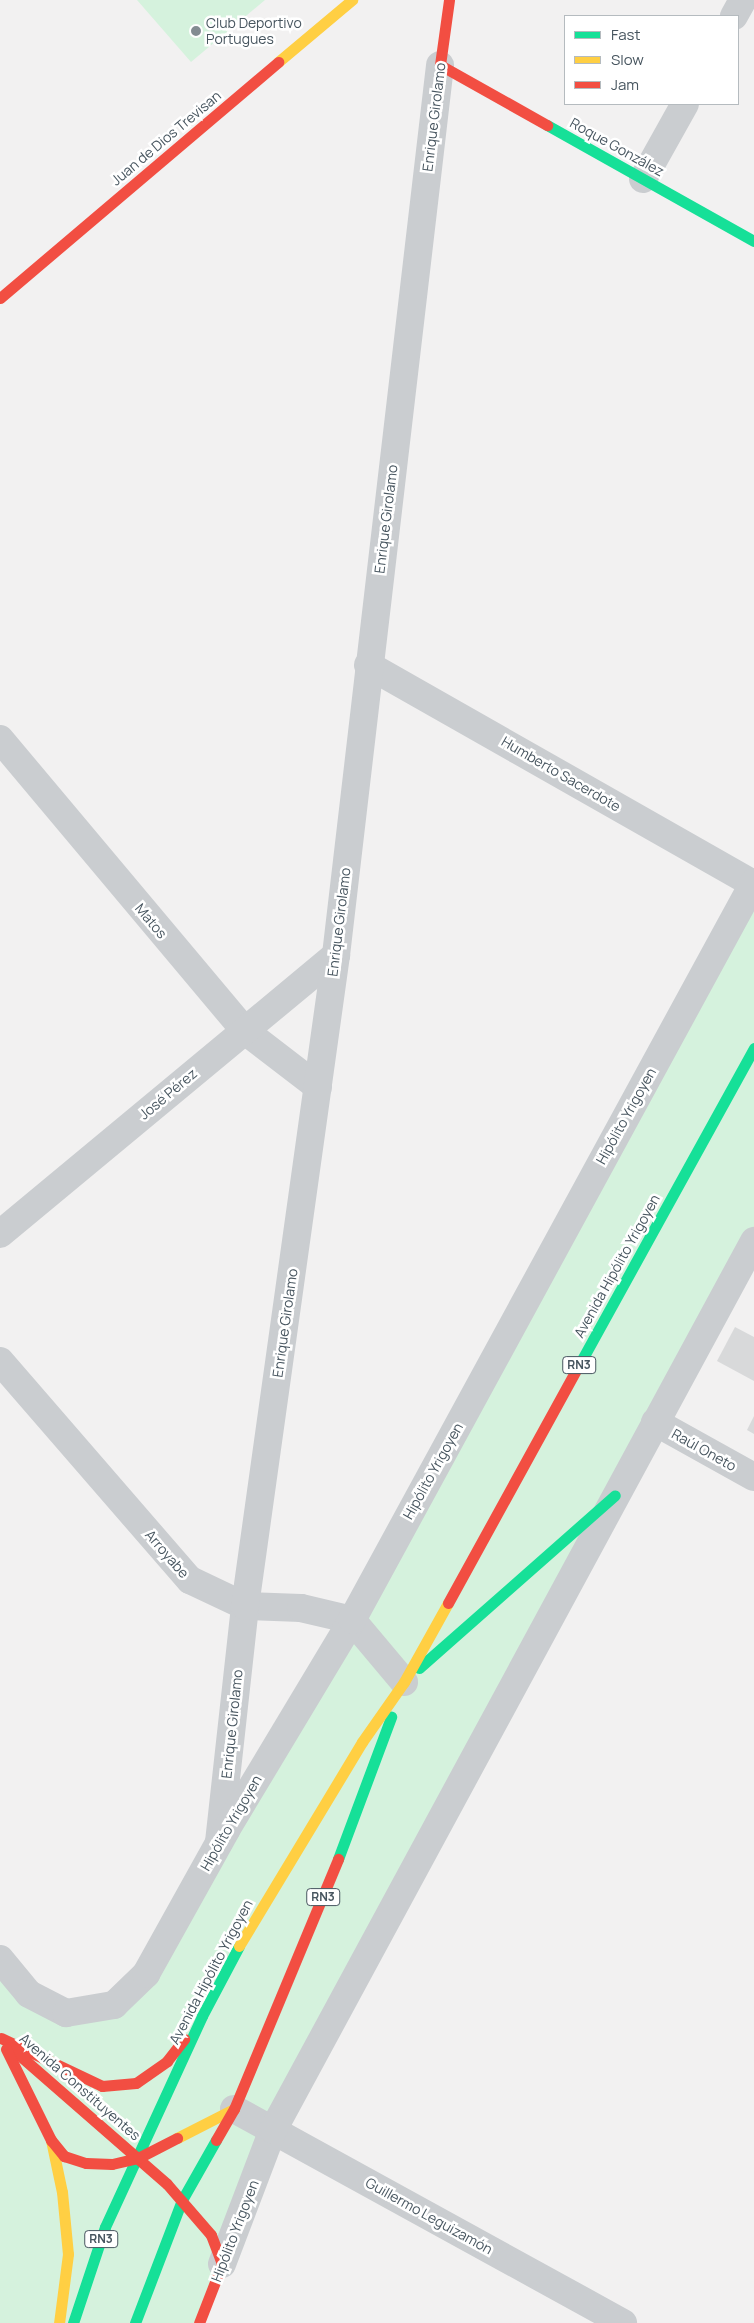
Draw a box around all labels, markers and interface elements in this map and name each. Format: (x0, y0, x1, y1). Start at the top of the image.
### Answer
place label: Club Deportivo Portugues (206, 15, 302, 48)
legend (564, 15, 739, 105)
text: Fast (611, 24, 640, 45)
marker: Club Deportivo Portugues (190, 25, 202, 37)
text: Slow (611, 49, 644, 70)
street label: Enrique Girolamo (419, 62, 449, 172)
text: Jam (611, 74, 639, 95)
street label: Juan de Dios Trevisan (108, 87, 224, 189)
street label: Roque González (567, 114, 667, 180)
street label: Enrique Girolamo (371, 464, 401, 574)
street label: Humberto Sacerdote (498, 733, 624, 815)
street label: Enrique Girolamo (324, 867, 354, 977)
street label: Matos (132, 900, 170, 942)
street label: José Pérez (136, 1065, 200, 1123)
street label: Hipólito Yrigoyen (593, 1065, 659, 1167)
street label: Avenida Hipólito Yrigoyen (571, 1191, 663, 1341)
street label: Enrique Girolamo (269, 1268, 301, 1378)
road number: RN3 (562, 1356, 596, 1374)
street label: Hipólito Yrigoyen (400, 1420, 466, 1522)
street label: Raúl Oneto (669, 1425, 739, 1475)
street label: Arroyabe (142, 1527, 192, 1581)
street label: Enrique Girolamo (218, 1669, 246, 1779)
street label: Hipólito Yrigoyen (197, 1772, 265, 1874)
road number: RN3 (306, 1888, 340, 1906)
street label: Avenida Hipólito Yrigoyen (166, 1897, 256, 2047)
street label: Avenida Constituyentes (16, 2030, 144, 2144)
street label: Guillermo Leguizamón (363, 2174, 495, 2258)
street label: Hipólito Yrigoyen (208, 2178, 262, 2284)
road number: RN3 (84, 2230, 118, 2248)

